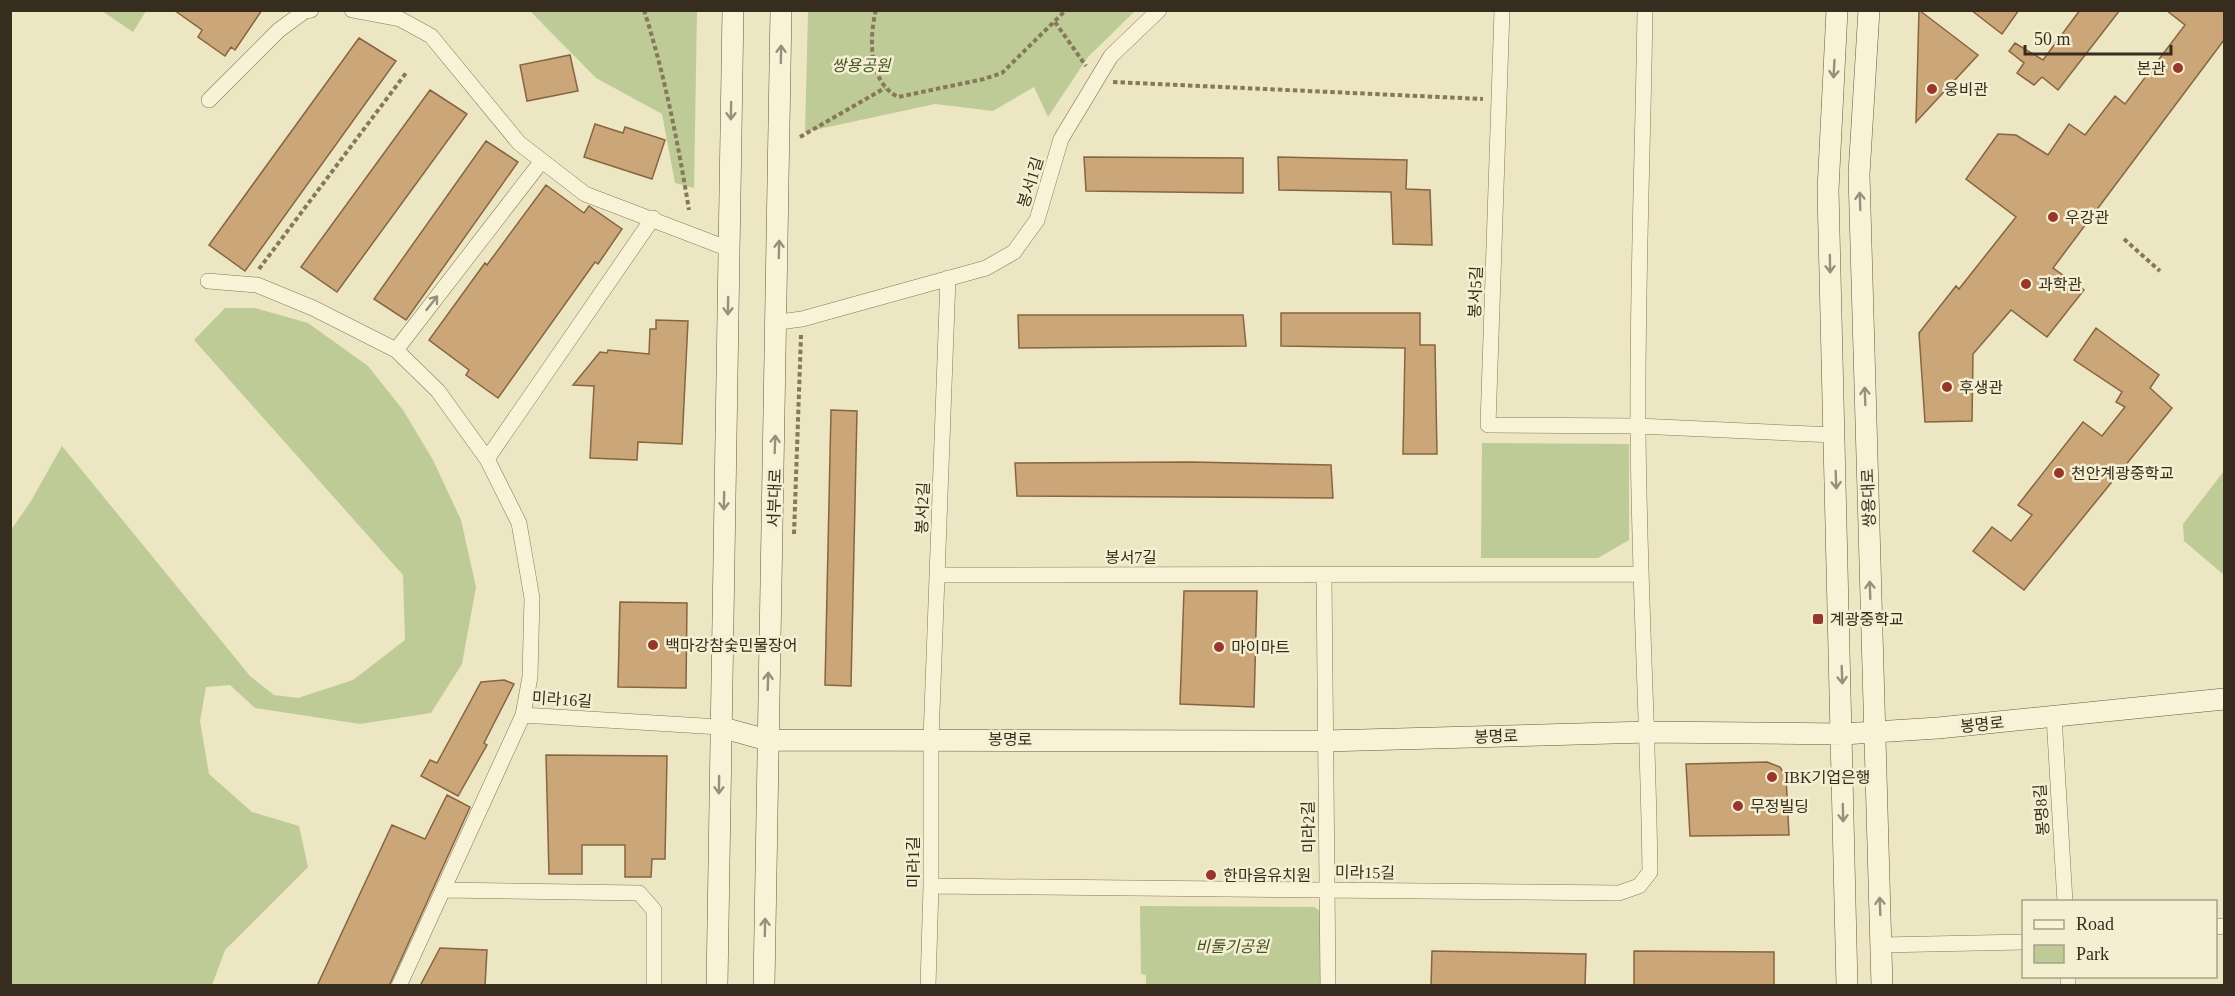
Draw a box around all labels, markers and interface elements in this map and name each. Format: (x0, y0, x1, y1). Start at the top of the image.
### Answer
scale bar (2025, 18, 2170, 56)
text: 50 m (2034, 29, 2071, 49)
one-way arrow (775, 45, 787, 65)
park label: 쌍용공원 (832, 57, 892, 74)
one-way arrow (1829, 58, 1840, 78)
place label: 본관 (2137, 60, 2166, 77)
marker: 본관 (2171, 61, 2185, 75)
place label: 웅비관 (1944, 81, 1988, 98)
marker: 웅비관 (1925, 82, 1939, 96)
one-way arrow (726, 100, 737, 120)
street label: 봉서1길 (1015, 155, 1046, 210)
one-way arrow (1854, 191, 1865, 211)
place label: 우강관 (2065, 209, 2109, 226)
marker: 우강관 (2046, 210, 2060, 224)
one-way arrow (773, 240, 785, 260)
one-way arrow (1824, 253, 1836, 273)
street label: 봉서5길 (1466, 266, 1485, 318)
place label: 과학관 (2038, 276, 2082, 293)
marker: 과학관 (2019, 277, 2033, 291)
one-way arrow (723, 295, 734, 315)
one-way arrow (425, 296, 438, 312)
place label: 후생관 (1959, 379, 2003, 396)
marker: 후생관 (1940, 380, 1954, 394)
one-way arrow (1859, 386, 1871, 406)
one-way arrow (769, 435, 781, 455)
place label: 천안계광중학교 (2071, 465, 2174, 482)
marker: 천안계광중학교 (2052, 466, 2066, 480)
street label: 서부대로 (765, 468, 784, 528)
street label: 쌍용대로 (1859, 468, 1878, 528)
one-way arrow (1830, 469, 1841, 489)
street label: 봉서2길 (913, 482, 932, 534)
one-way arrow (718, 490, 730, 510)
street label: 봉서7길 (1105, 549, 1157, 566)
one-way arrow (1865, 581, 1876, 601)
place label: 계광중학교 (1830, 611, 1904, 628)
marker: 계광중학교 (1811, 612, 1825, 626)
place label: 백마강참숯민물장어 (665, 637, 797, 654)
marker: 백마강참숯민물장어 (646, 638, 660, 652)
place label: 마이마트 (1231, 639, 1290, 656)
marker: 마이마트 (1212, 640, 1226, 654)
one-way arrow (1836, 664, 1848, 684)
one-way arrow (763, 672, 774, 692)
street label: 미라16길 (531, 689, 593, 710)
street label: 봉명로 (1959, 714, 2005, 735)
street label: 봉명로 (1474, 727, 1519, 746)
street label: 봉명로 (988, 731, 1032, 748)
place label: IBK기업은행 (1784, 769, 1870, 786)
marker: IBK기업은행 (1765, 770, 1779, 784)
one-way arrow (713, 775, 725, 795)
street label: 봉명8길 (2031, 783, 2052, 837)
place label: 무정빌딩 (1750, 798, 1809, 815)
marker: 무정빌딩 (1731, 799, 1745, 813)
street label: 미라2길 (1300, 801, 1317, 853)
one-way arrow (1837, 803, 1849, 823)
street label: 미라1길 (905, 836, 922, 888)
street label: 미라15길 (1335, 863, 1395, 882)
place label: 한마음유치원 (1223, 867, 1311, 884)
marker: 한마음유치원 (1204, 868, 1218, 882)
one-way arrow (1874, 897, 1885, 917)
legend (2022, 900, 2217, 978)
text: Road (2076, 914, 2114, 934)
one-way arrow (759, 918, 770, 938)
park label: 비둘기공원 (1195, 938, 1270, 955)
text: Park (2076, 944, 2109, 964)

